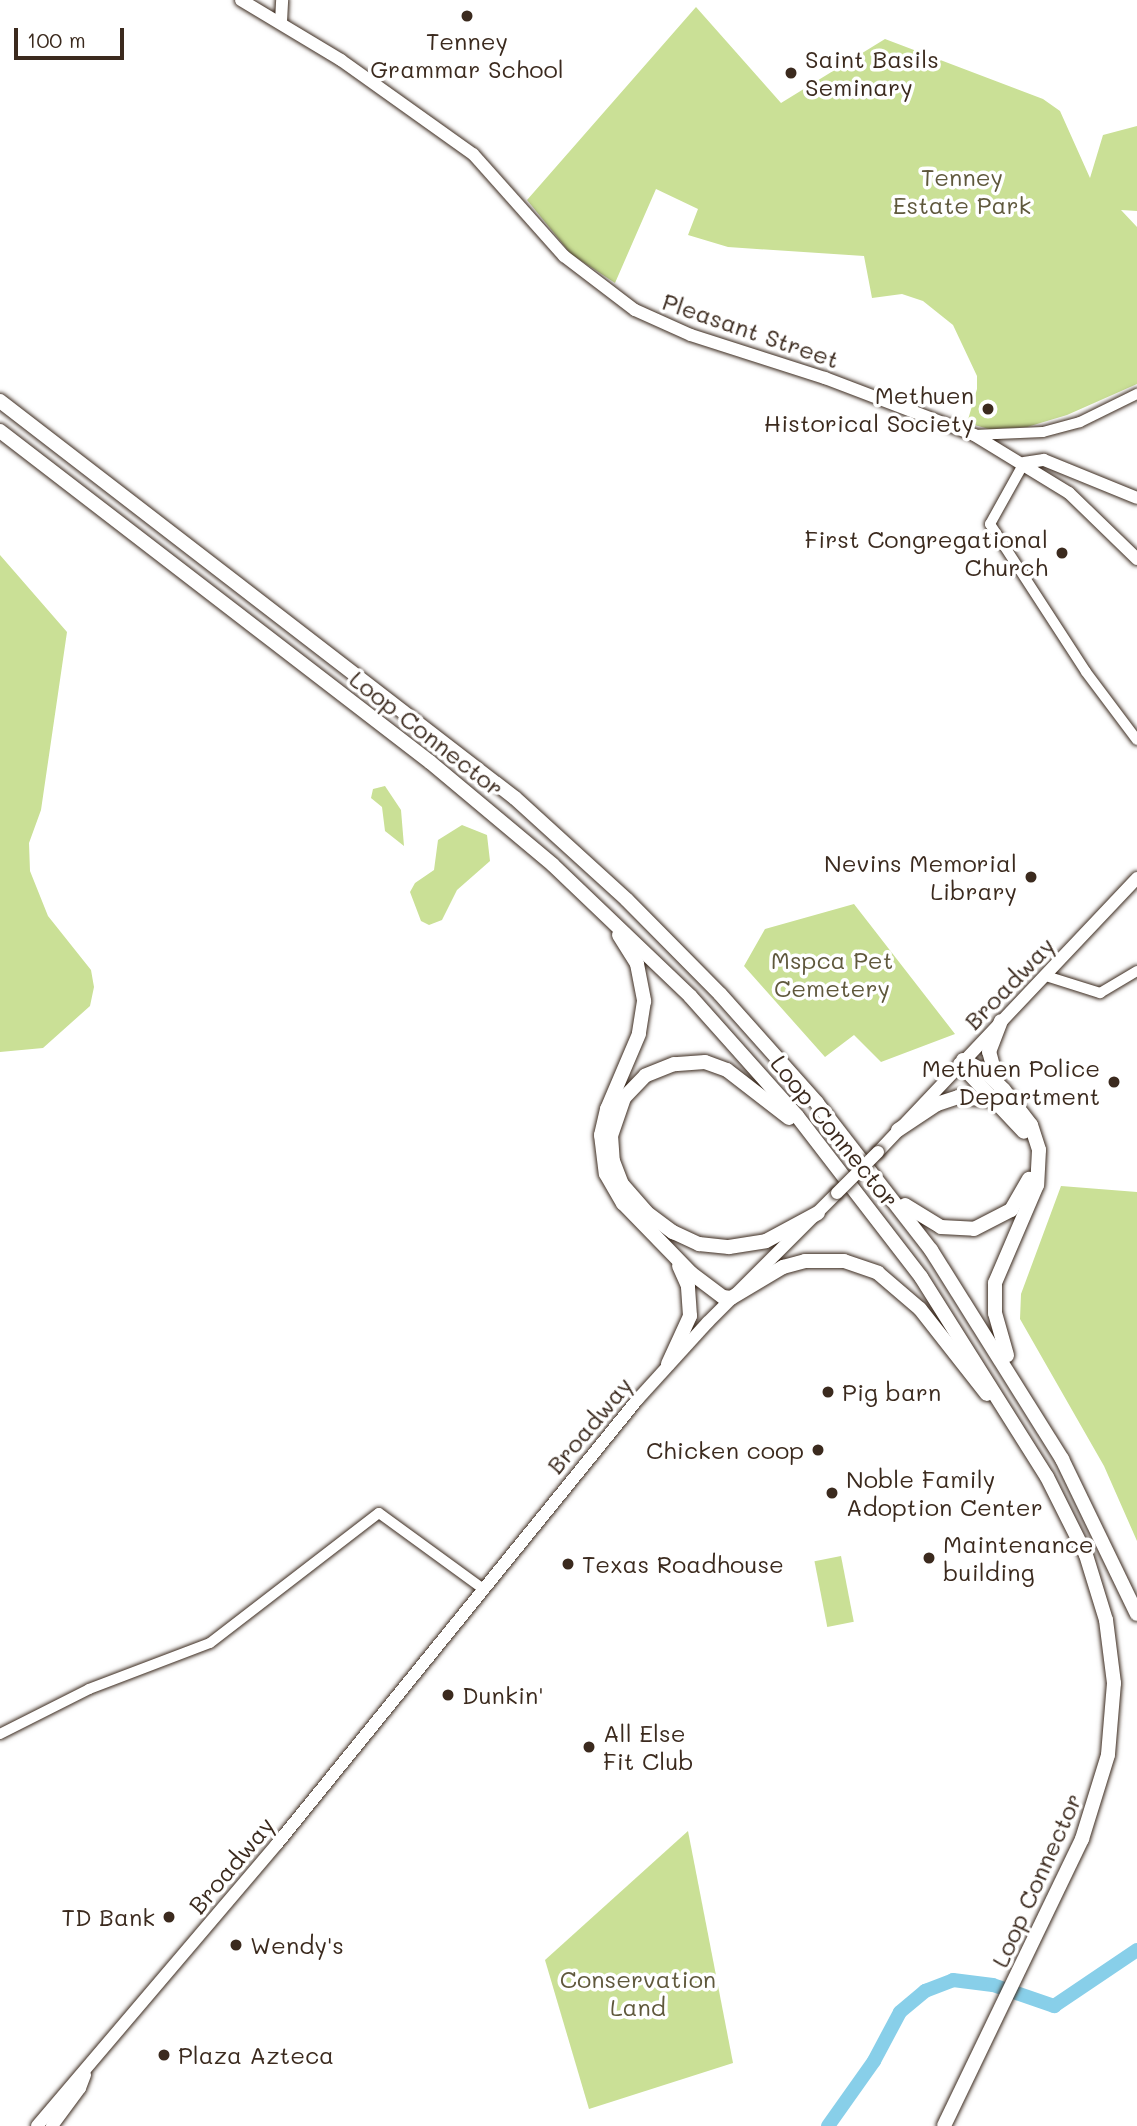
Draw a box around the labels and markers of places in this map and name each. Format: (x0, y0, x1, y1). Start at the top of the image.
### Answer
marker: Tenney Grammar School (459, 8, 475, 24)
place label: Tenney Grammar School (370, 27, 564, 83)
place label: Saint Basils Seminary (805, 45, 939, 101)
marker: Saint Basils Seminary (783, 65, 799, 81)
place label: Methuen Historical Society (764, 381, 974, 437)
marker: Methuen Historical Society (980, 401, 996, 417)
place label: First Congregational Church (805, 525, 1048, 581)
marker: First Congregational Church (1054, 545, 1070, 561)
place label: Nevins Memorial Library (824, 849, 1017, 905)
marker: Nevins Memorial Library (1023, 869, 1039, 885)
place label: Methuen Police Department (922, 1054, 1100, 1110)
marker: Methuen Police Department (1106, 1074, 1122, 1090)
place label: Pig barn (842, 1378, 941, 1406)
marker: Pig barn (820, 1384, 836, 1400)
place label: Chicken coop (646, 1436, 804, 1464)
marker: Chicken coop (810, 1442, 826, 1458)
place label: Noble Family Adoption Center (846, 1465, 1043, 1521)
marker: Noble Family Adoption Center (824, 1485, 840, 1501)
place label: Maintenance building (943, 1530, 1094, 1586)
place label: Texas Roadhouse (582, 1550, 784, 1578)
marker: Maintenance building (921, 1550, 937, 1566)
marker: Texas Roadhouse (560, 1556, 576, 1572)
place label: Dunkin' (462, 1681, 544, 1709)
marker: Dunkin' (440, 1687, 456, 1703)
place label: All Else Fit Club (603, 1719, 694, 1775)
marker: All Else Fit Club (581, 1739, 597, 1755)
place label: TD Bank (62, 1903, 155, 1931)
marker: TD Bank (161, 1909, 177, 1925)
place label: Wendy's (250, 1931, 344, 1959)
marker: Wendy's (228, 1937, 244, 1953)
place label: Plaza Azteca (178, 2041, 334, 2069)
marker: Plaza Azteca (156, 2047, 172, 2063)

